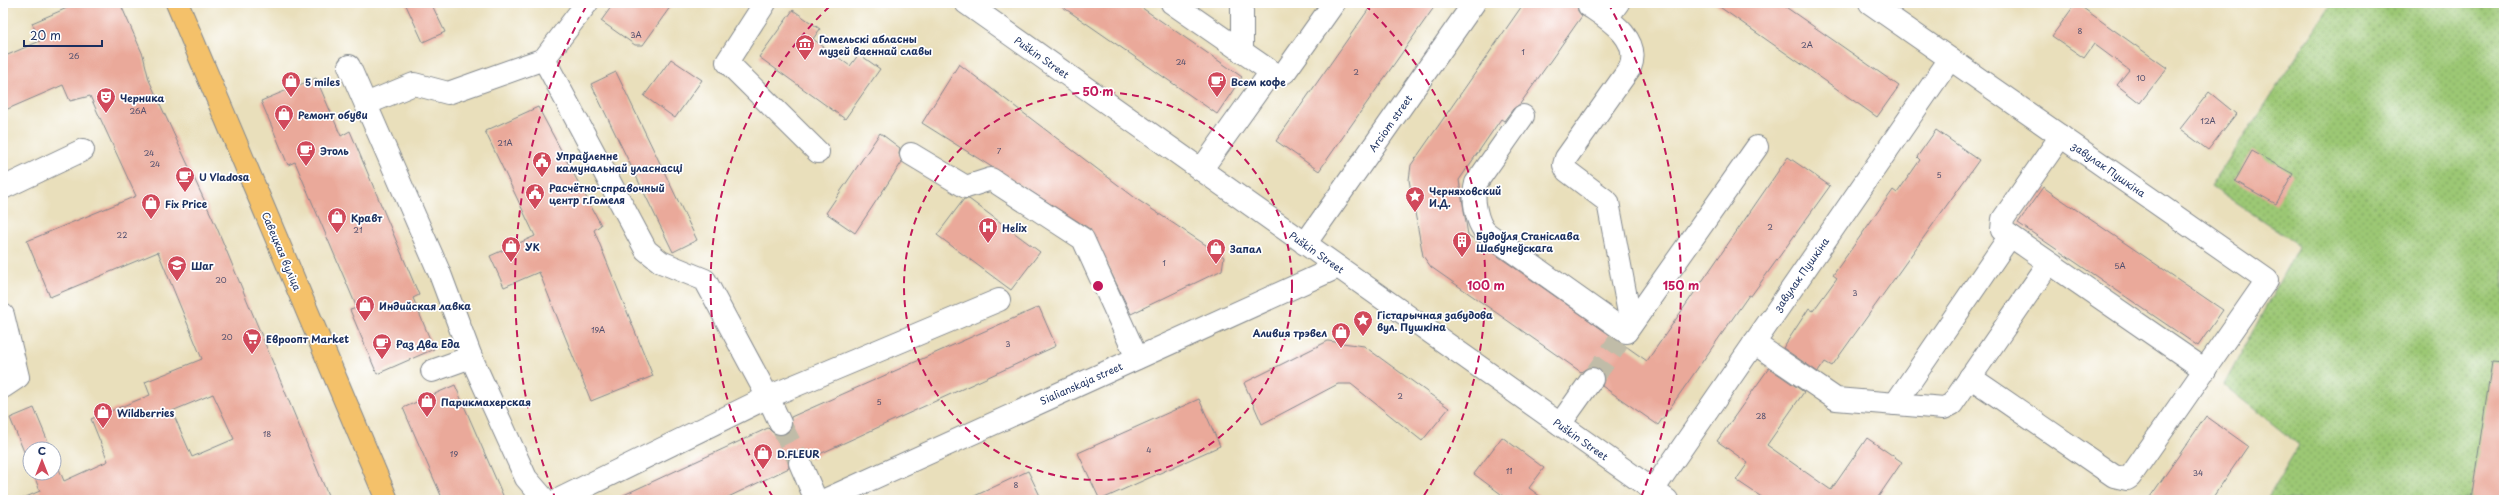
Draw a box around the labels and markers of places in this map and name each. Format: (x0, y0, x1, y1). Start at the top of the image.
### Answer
place label: Гомельскі абласны музей ваеннай славы (819, 31, 932, 59)
museum icon: Гомельскі абласны музей ваеннай славы (794, 33, 816, 61)
shop icon: 5 miles (280, 70, 302, 98)
cafe icon: Всем кофе (1206, 70, 1228, 98)
place label: 5 miles (305, 74, 340, 89)
place label: Всем кофе (1231, 74, 1286, 89)
theatre icon: Черника (95, 86, 117, 114)
place label: Черника (120, 90, 164, 105)
shop icon: Ремонт обуви (273, 103, 295, 131)
place label: Ремонт обуви (298, 107, 368, 122)
cafe icon: Этоль (295, 139, 317, 167)
place label: Этоль (320, 143, 349, 158)
place label: Упраўленне камунальнай уласнасці (556, 148, 682, 176)
public building icon: Упраўленне камунальнай уласнасці (531, 150, 553, 178)
cafe icon: U Vladosa (174, 165, 196, 193)
place label: U Vladosa (199, 169, 250, 184)
place label: Расчётно-справочный центр г.Гомеля (549, 180, 665, 207)
public building icon: Расчётно-справочный центр г.Гомеля (524, 182, 546, 210)
place label: Черняховский И.Д. (1429, 183, 1501, 210)
place icon: Черняховский И.Д. (1404, 185, 1426, 213)
shop icon: Fix Price (140, 192, 162, 220)
place label: Fix Price (165, 196, 208, 211)
shop icon: Кравт (326, 206, 348, 234)
place label: Кравт (351, 210, 383, 225)
hospital icon: Helix (977, 216, 999, 244)
place label: Helix (1002, 220, 1027, 235)
place label: Будоўля Станіслава Шабунеўскага (1476, 228, 1580, 255)
building icon: Будоўля Станіслава Шабунеўскага (1451, 230, 1473, 258)
shop icon: УК (500, 235, 522, 263)
shop icon: Запал (1205, 237, 1227, 265)
place label: УК (525, 239, 539, 254)
place label: Запал (1229, 241, 1262, 256)
school or university icon: Шаг (166, 254, 188, 282)
place label: Шаг (191, 258, 214, 273)
centre of rings (1091, 279, 1105, 293)
shop icon: Индийская лавка (354, 294, 376, 322)
place label: Индийская лавка (379, 298, 471, 313)
place label: Гістарычная забудова вул. Пушкіна (1377, 307, 1493, 335)
place icon: Гістарычная забудова вул. Пушкіна (1352, 309, 1374, 337)
shop icon: Аливия трэвел (1330, 321, 1352, 349)
place label: Аливия трэвел (1252, 325, 1327, 340)
supermarket icon: Евроопт Market (241, 327, 263, 355)
place label: Евроопт Market (266, 331, 349, 346)
cafe icon: Раз Два Еда (371, 332, 393, 360)
place label: Раз Два Еда (396, 336, 460, 351)
shop icon: Парикмахерская (416, 390, 438, 418)
place label: Парикмахерская (441, 394, 531, 409)
shop icon: Wildberries (92, 401, 114, 429)
place label: Wildberries (117, 405, 174, 420)
shop icon: D.FLEUR (752, 442, 774, 470)
place label: D.FLEUR (777, 446, 820, 461)

